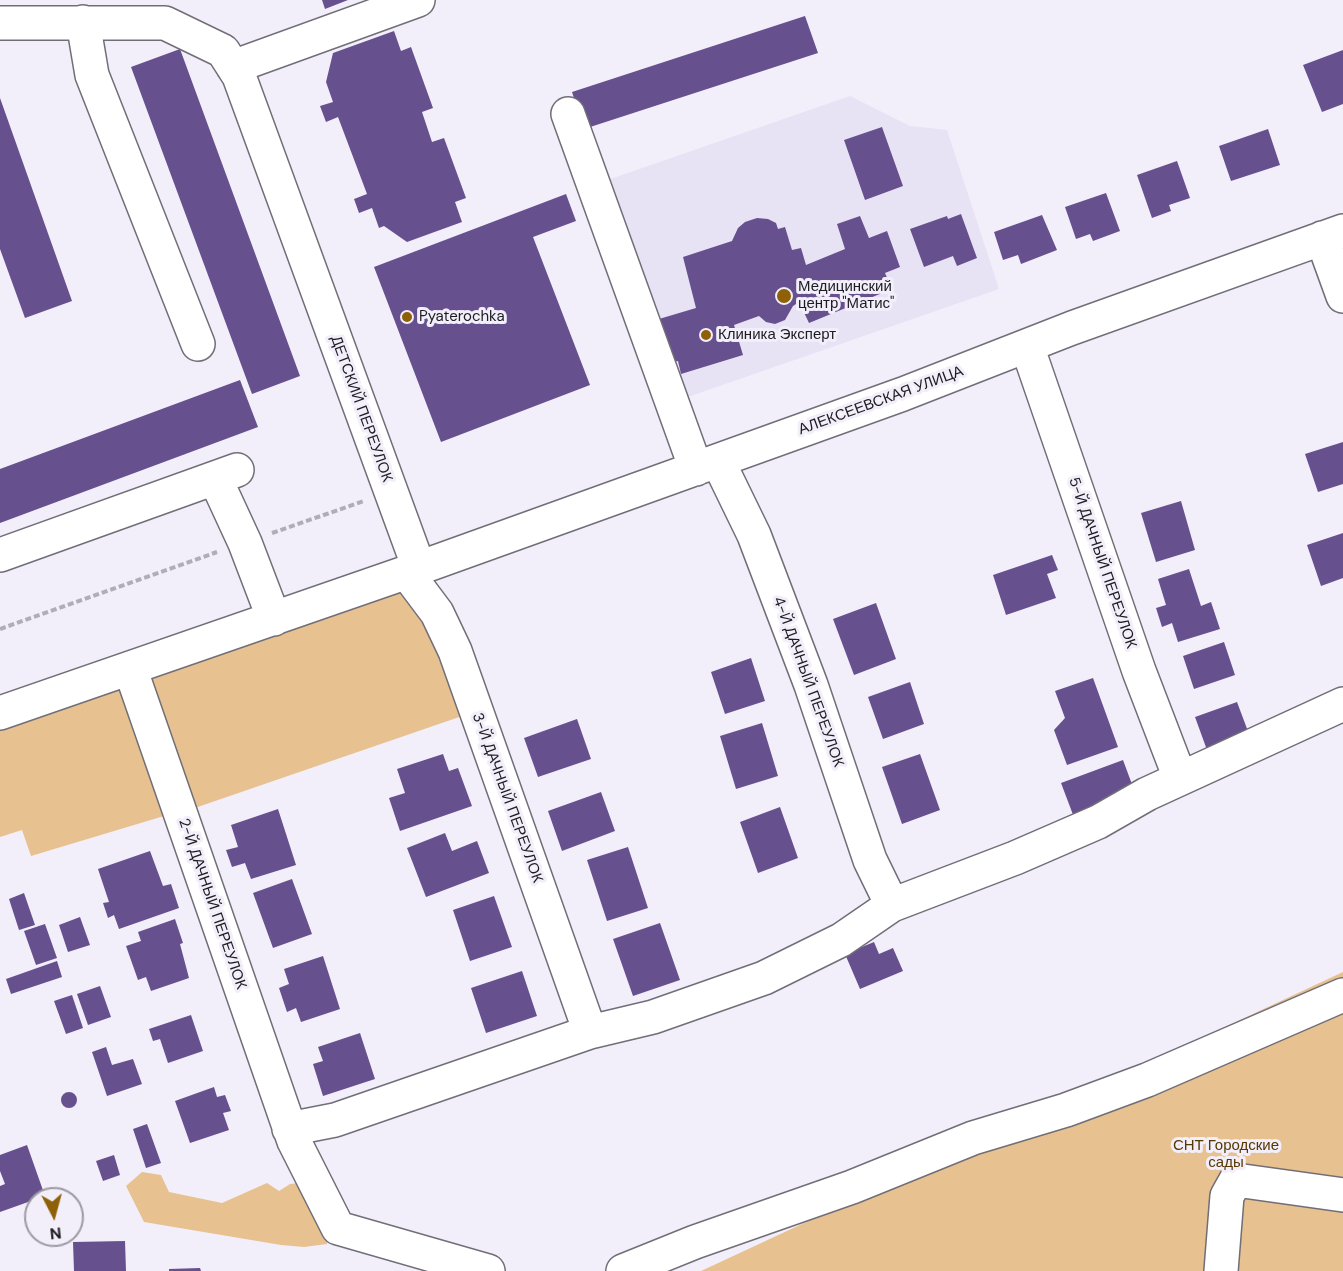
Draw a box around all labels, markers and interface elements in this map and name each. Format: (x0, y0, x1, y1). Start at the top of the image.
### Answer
place label: Медицинский центр "Матис" (798, 278, 894, 313)
marker: Медицинский центр "Матис" (775, 287, 793, 305)
place label: Pyaterochka (419, 308, 505, 326)
marker: Pyaterochka (400, 310, 414, 324)
place label: Клиника Эксперт (718, 326, 836, 344)
marker: Клиника Эксперт (699, 328, 713, 342)
street label: ДЕТСКИЙ ПЕРЕУЛОК (326, 333, 396, 485)
street label: АЛЕКСЕЕВСКАЯ УЛИЦА (796, 363, 966, 439)
street label: 5-Й ДАЧНЫЙ ПЕРЕУЛОК (1064, 475, 1140, 651)
street label: 4-Й ДАЧНЫЙ ПЕРЕУЛОК (769, 594, 847, 770)
street label: 3-Й ДАЧНЫЙ ПЕРЕУЛОК (468, 710, 546, 886)
street label: 2-Й ДАЧНЫЙ ПЕРЕУЛОК (174, 816, 250, 992)
park label: СНТ Городские сады (1173, 1137, 1279, 1172)
north arrow (24, 1187, 84, 1247)
text: N (49, 1222, 63, 1244)

